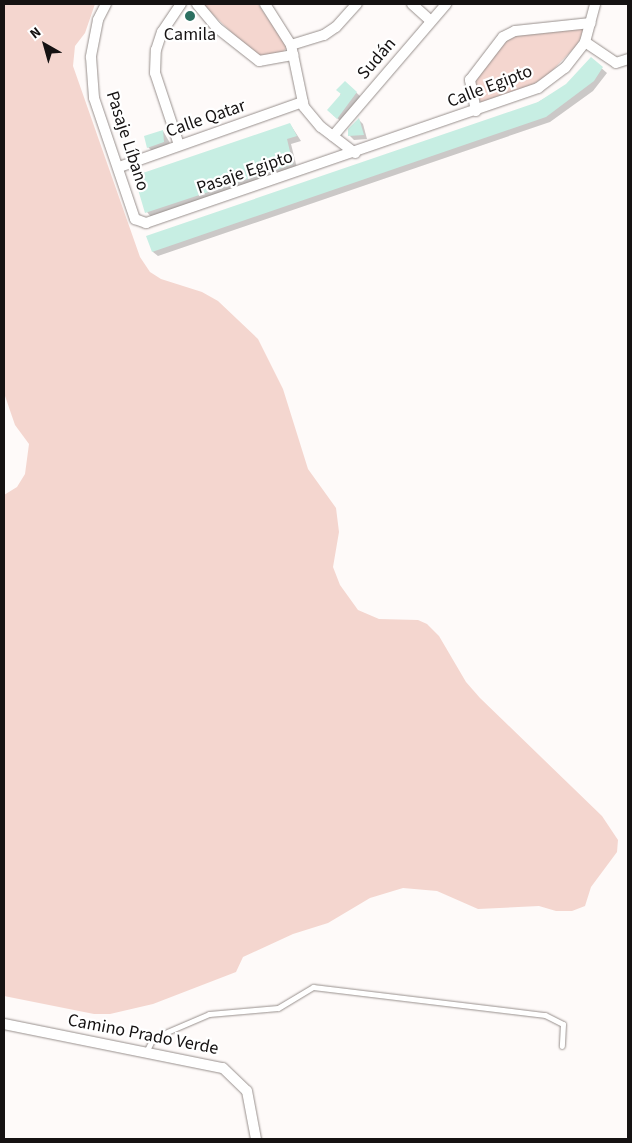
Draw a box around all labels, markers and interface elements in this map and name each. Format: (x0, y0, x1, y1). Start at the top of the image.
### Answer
marker: Camila (184, 10, 196, 22)
north arrow (20, 20, 70, 70)
text: N (26, 22, 46, 44)
place label: Camila (164, 24, 216, 46)
street label: Sudán (353, 34, 401, 84)
street label: Calle Egipto (444, 61, 536, 113)
street label: Pasaje Líbano (101, 88, 153, 194)
street label: Calle Qatar (163, 95, 249, 143)
street label: Pasaje Egipto (194, 146, 296, 200)
street label: Camino Prado Verde (66, 1010, 220, 1060)

